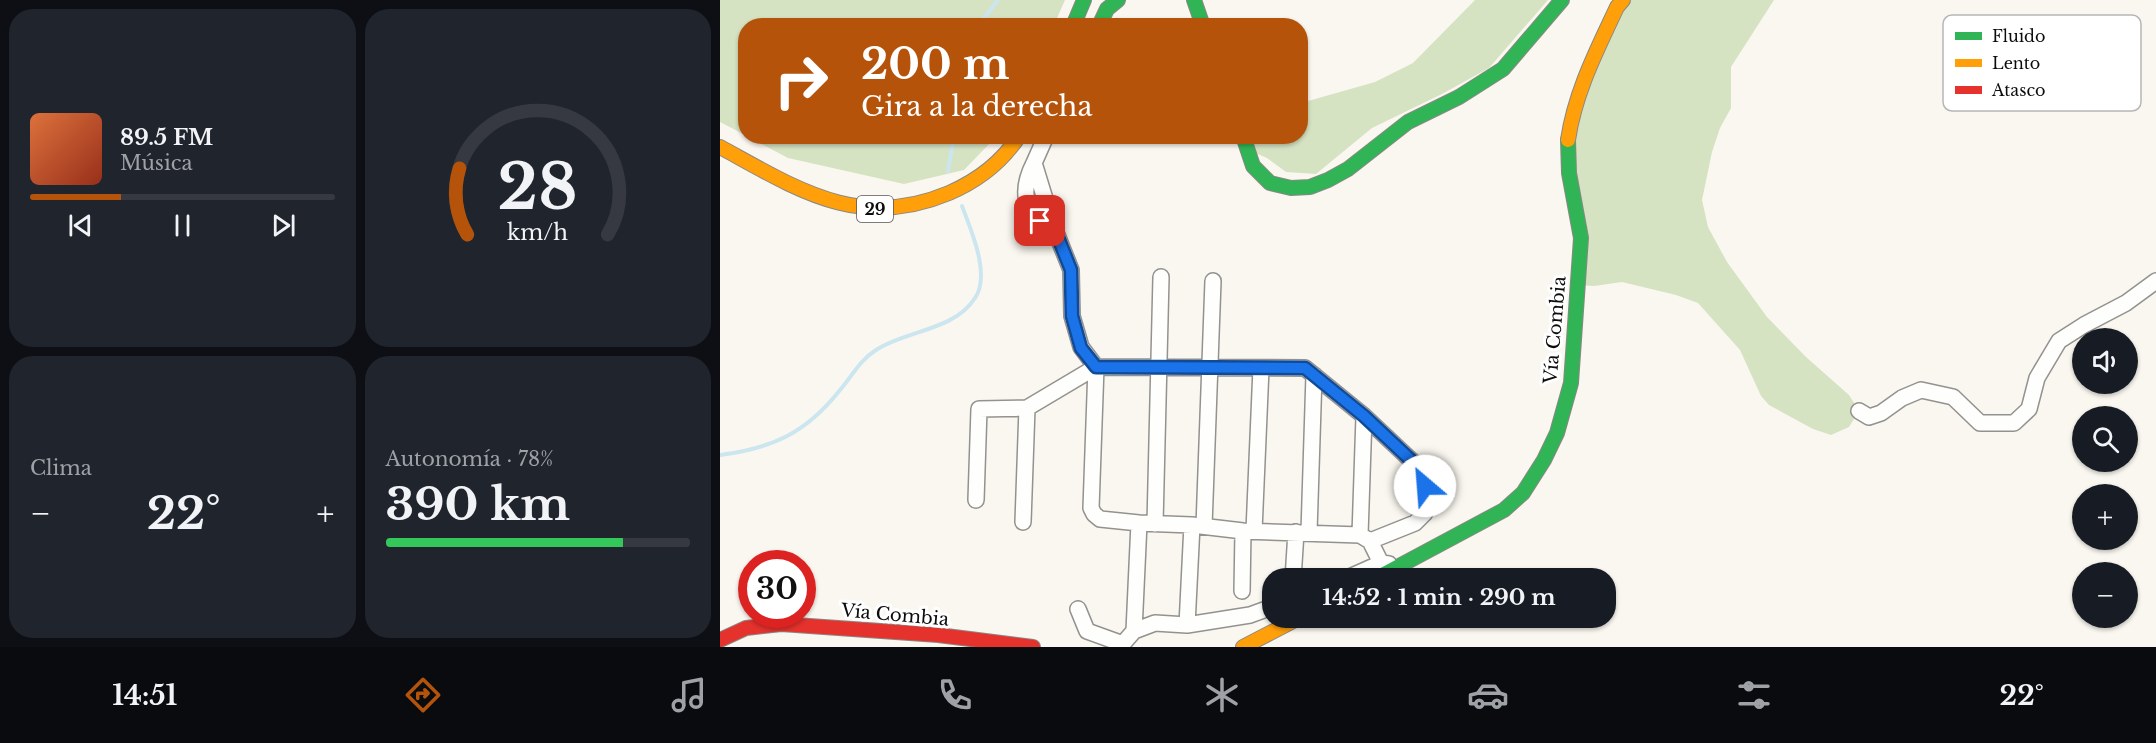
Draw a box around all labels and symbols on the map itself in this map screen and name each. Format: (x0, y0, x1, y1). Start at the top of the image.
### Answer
legend (1943, 15, 2141, 111)
text: Fluido (1992, 26, 2045, 46)
text: Lento (1992, 53, 2040, 73)
text: Atasco (1991, 80, 2045, 100)
pin (1014, 195, 1065, 246)
road number: 29 (857, 196, 893, 222)
street label: Vía Combia (1539, 275, 1571, 386)
position arrow (1393, 454, 1457, 518)
speed limit sign: 30 (738, 550, 816, 628)
street label: Vía Combia (839, 599, 950, 631)

